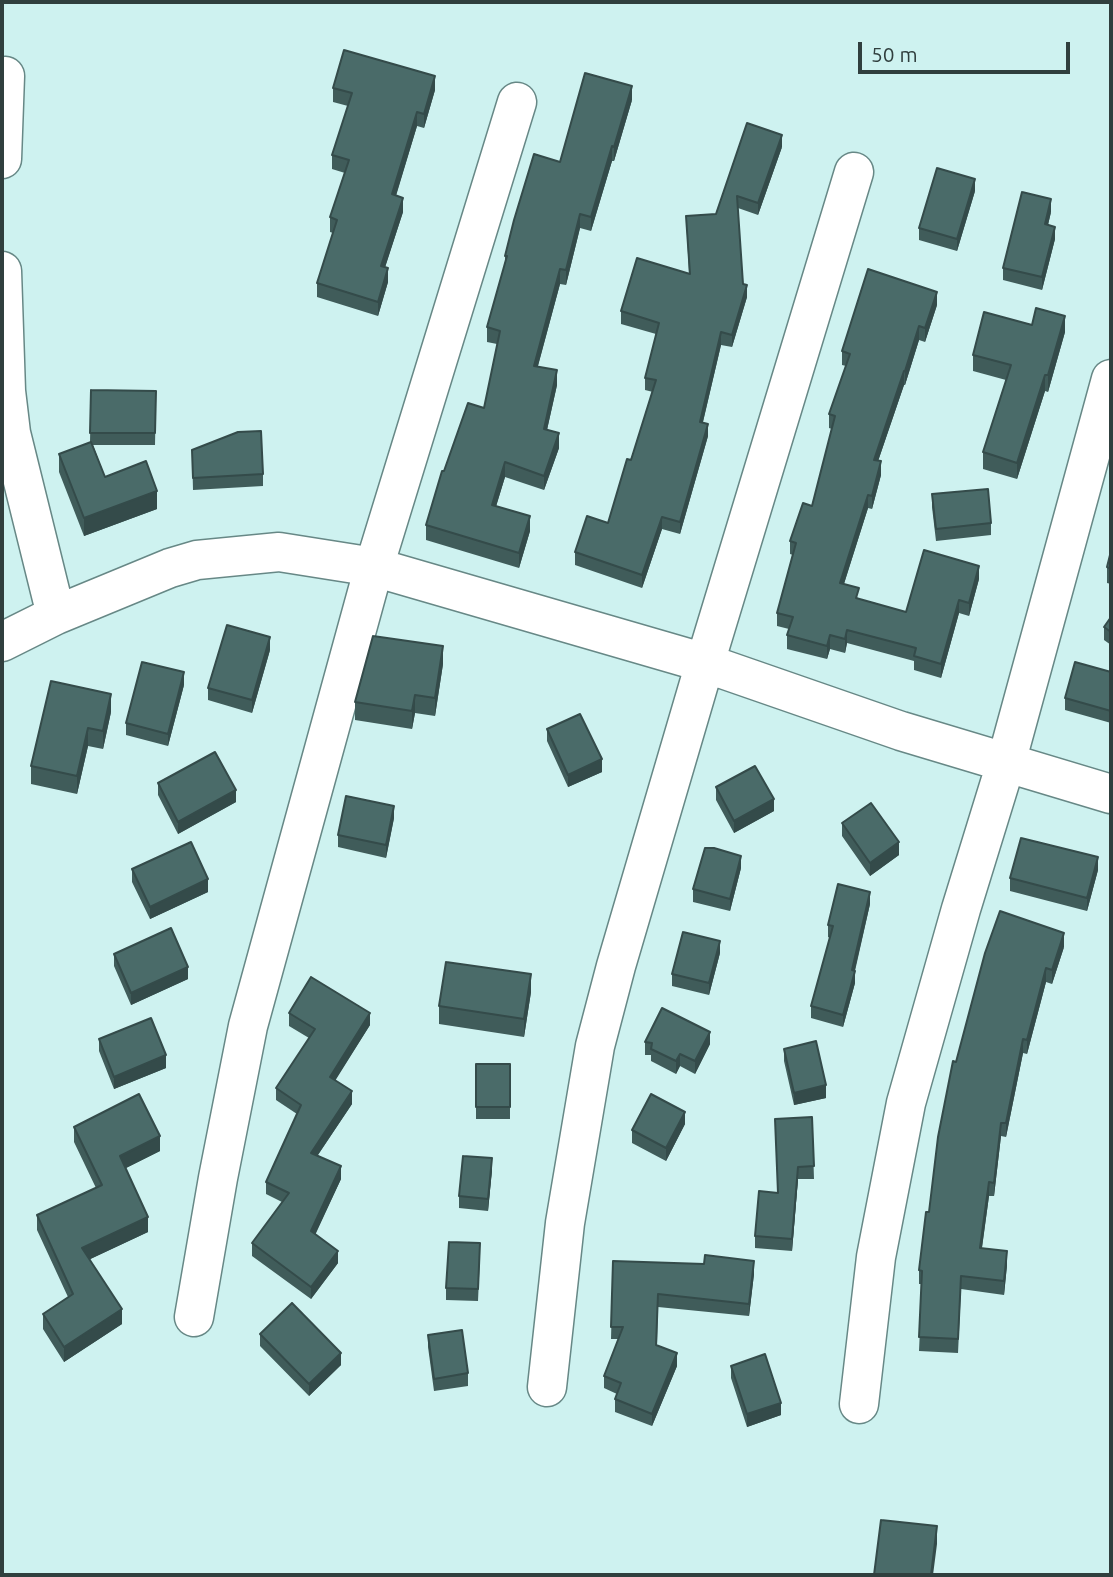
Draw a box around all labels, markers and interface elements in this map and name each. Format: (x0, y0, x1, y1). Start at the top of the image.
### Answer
scale bar (861, 28, 1073, 72)
text: 50 m (871, 42, 918, 66)

